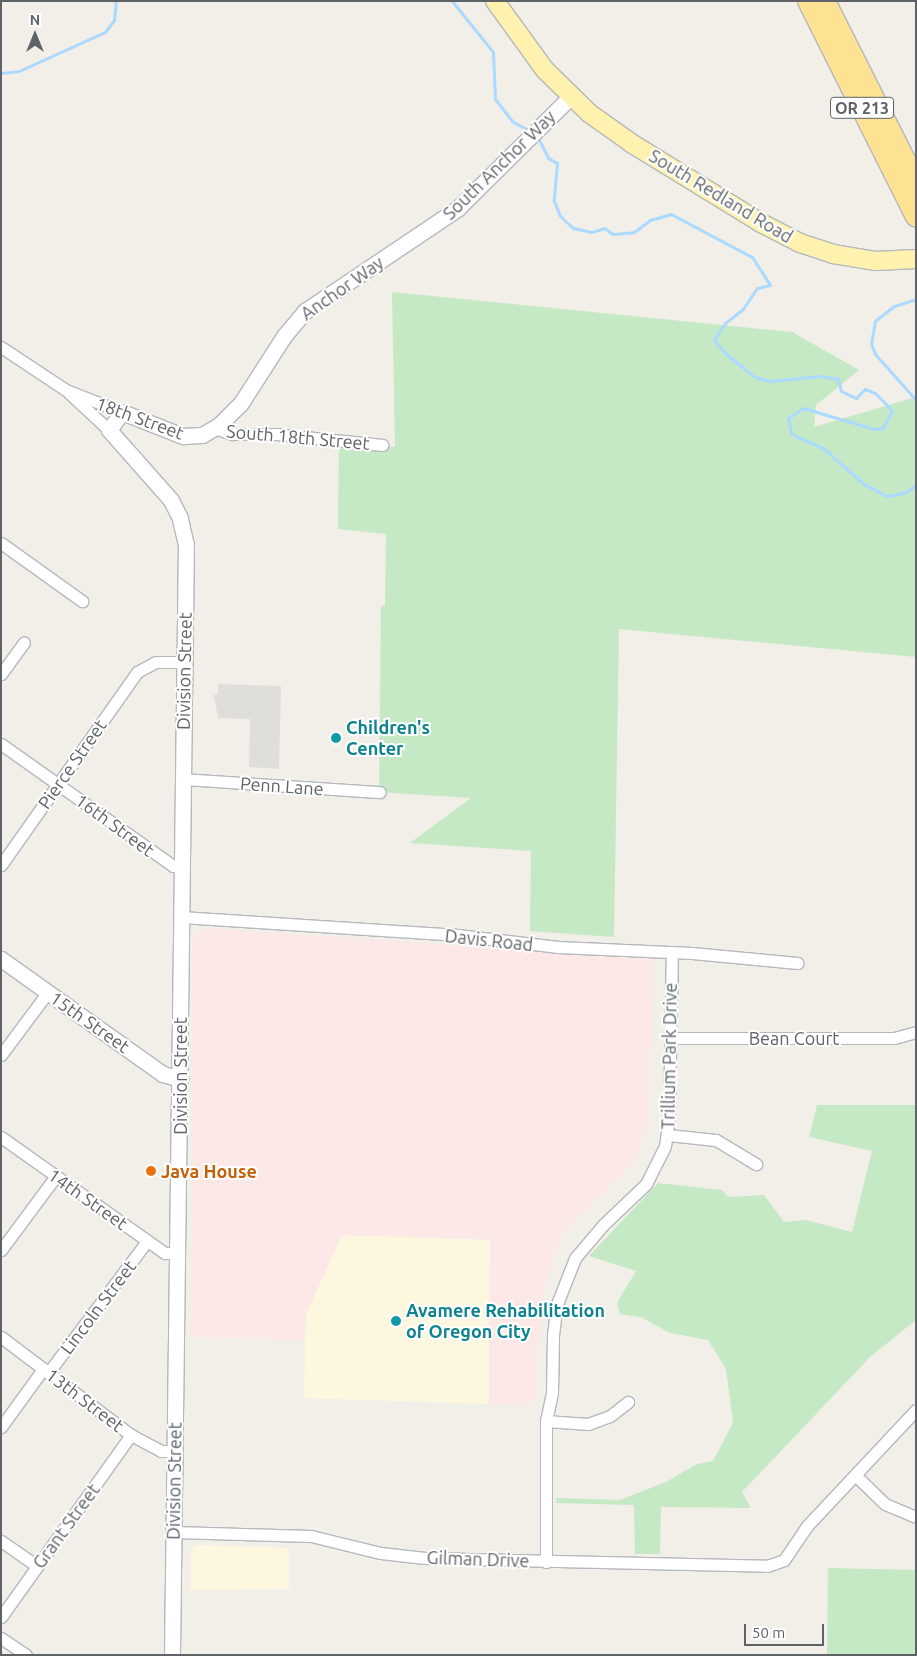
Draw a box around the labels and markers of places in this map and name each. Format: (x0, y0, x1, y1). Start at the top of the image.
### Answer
place label: Children's Center (346, 717, 430, 760)
marker: Children's Center (330, 732, 342, 744)
place label: Java House (161, 1160, 257, 1182)
marker: Java House (145, 1165, 157, 1177)
place label: Avamere Rehabilitation of Oregon City (406, 1300, 605, 1342)
marker: Avamere Rehabilitation of Oregon City (390, 1315, 402, 1327)

